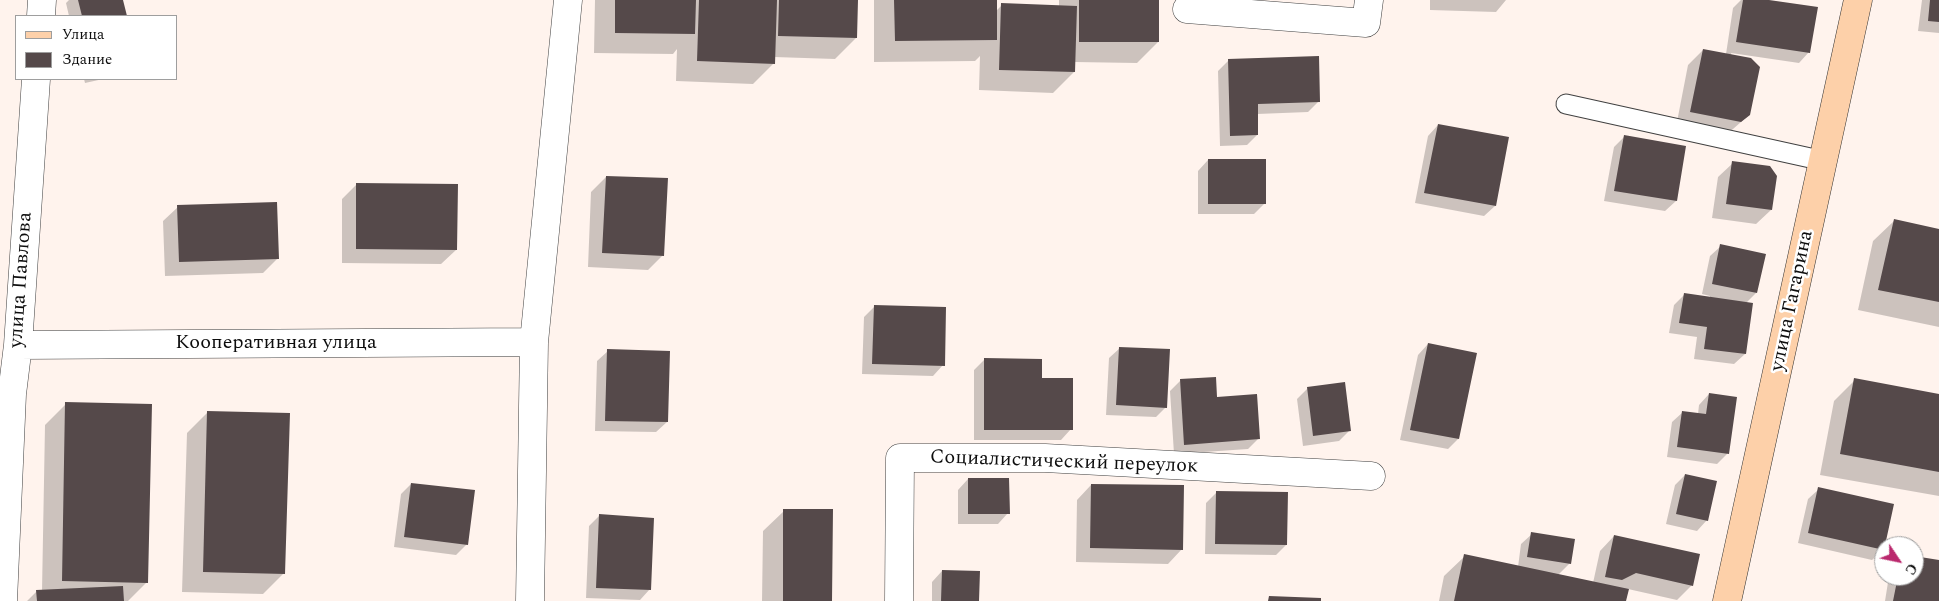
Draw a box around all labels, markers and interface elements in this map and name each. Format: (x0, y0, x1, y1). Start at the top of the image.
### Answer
legend (15, 15, 178, 80)
text: Улица (62, 23, 104, 46)
text: Здание (62, 48, 112, 71)
street label: улица Павлова (5, 211, 39, 349)
street label: улица Гагарина (1766, 228, 1820, 374)
street label: Кооперативная улица (175, 332, 377, 356)
street label: Социалистический переулок (930, 446, 1198, 480)
north arrow (1874, 536, 1924, 586)
text: С (1900, 559, 1923, 579)

